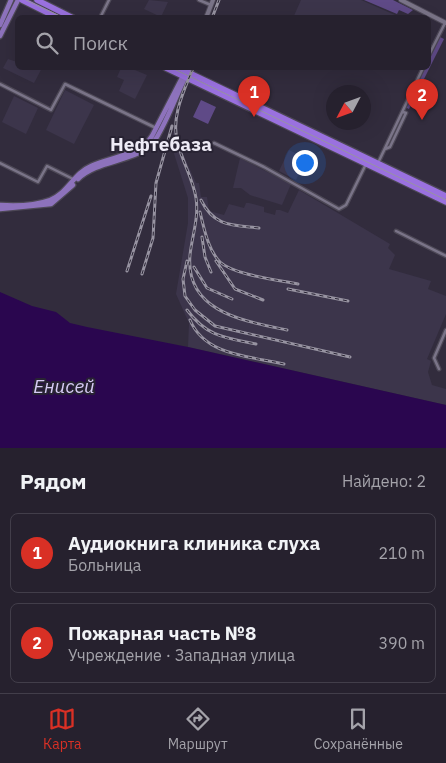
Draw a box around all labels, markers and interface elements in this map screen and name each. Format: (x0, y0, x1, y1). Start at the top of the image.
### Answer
search box (15, 15, 431, 70)
icon: search (33, 29, 61, 57)
text: Поиск (73, 31, 128, 55)
pin: 1 (238, 76, 270, 117)
pin: 2 (406, 79, 438, 120)
north arrow (326, 85, 371, 130)
district label: Нефтебаза (110, 132, 212, 156)
your location (292, 150, 318, 176)
water label: Енисей (33, 374, 95, 398)
text: Рядом (20, 467, 87, 495)
text: Найдено: 2 (342, 471, 426, 491)
text: Аудиокнига клиника слуха (68, 531, 320, 555)
text: 1 (32, 543, 42, 563)
text: 210 m (378, 543, 425, 563)
text: Больница (68, 555, 141, 575)
text: Пожарная часть №8 (68, 621, 256, 645)
text: 2 (32, 633, 42, 653)
text: 390 m (378, 633, 425, 653)
text: Учреждение · Западная улица (68, 645, 295, 665)
tab: Карта (43, 705, 82, 753)
tab: Маршрут (168, 705, 228, 753)
tab: Сохранённые (314, 705, 403, 753)

